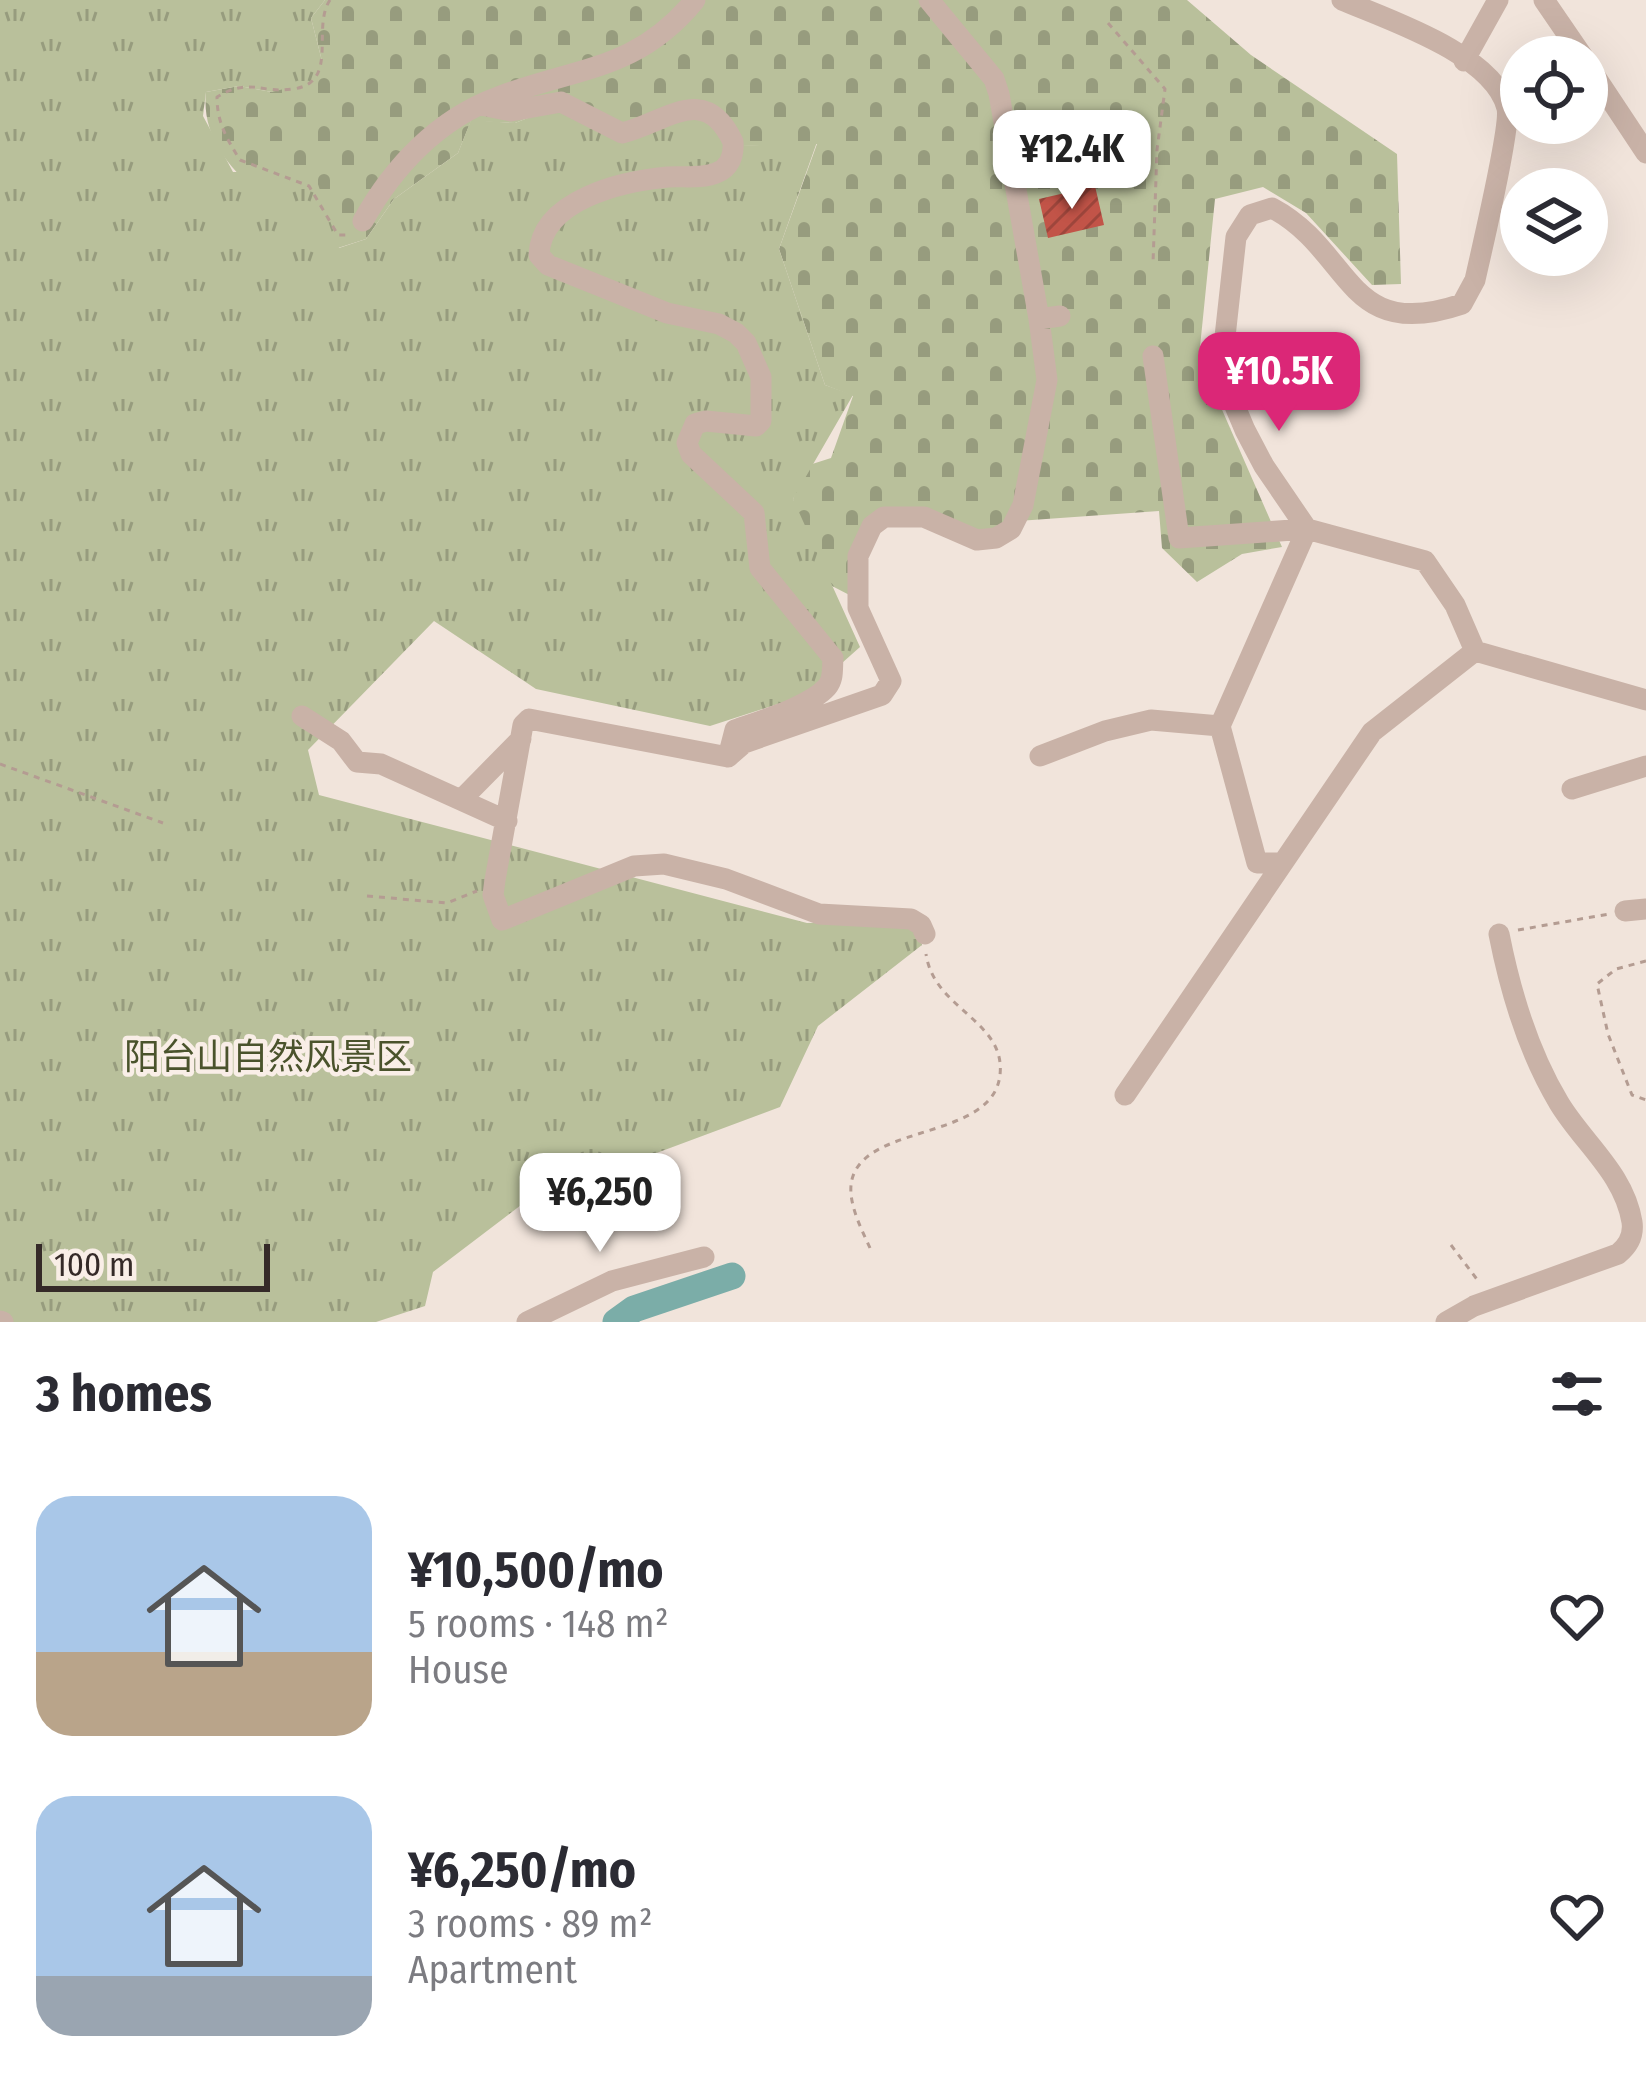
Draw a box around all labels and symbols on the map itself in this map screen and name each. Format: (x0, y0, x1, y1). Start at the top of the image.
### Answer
pin: ¥12.4K (974, 110, 1170, 212)
pin: ¥10.5K (1181, 332, 1377, 434)
park label: 阳台山自然风景区 (124, 1035, 412, 1079)
pin: ¥6,250 (502, 1153, 698, 1255)
scale bar (36, 1238, 270, 1291)

